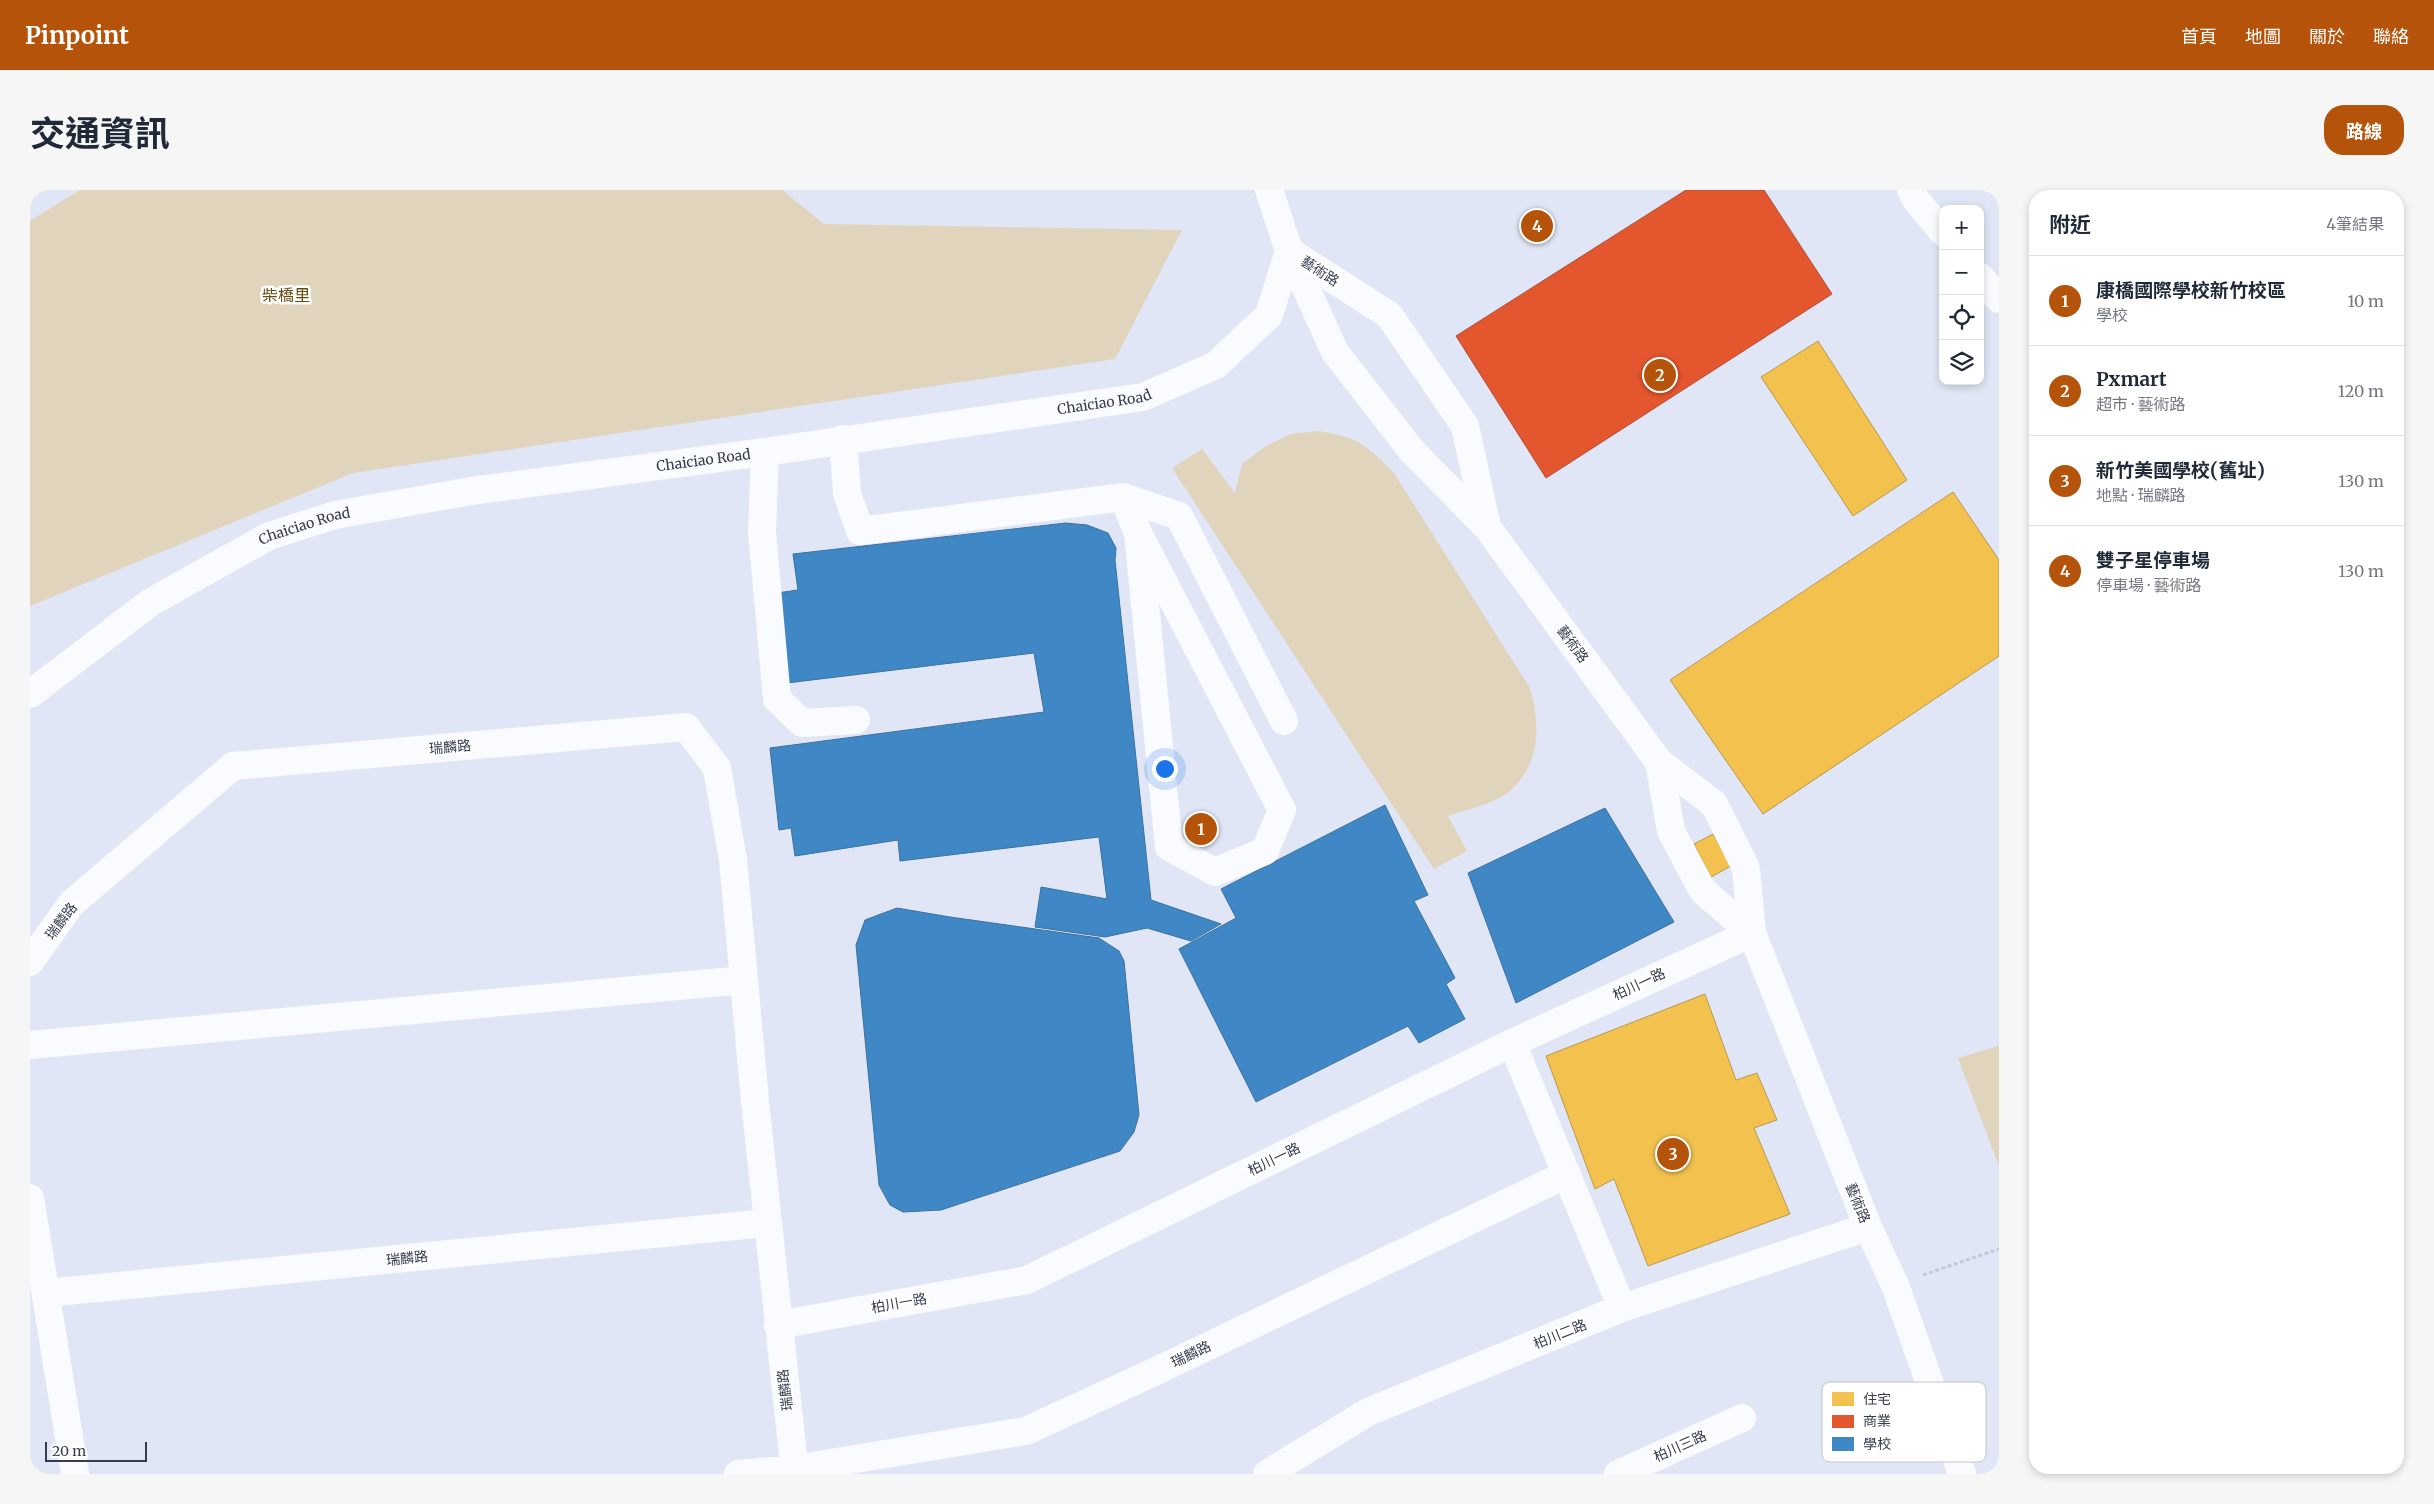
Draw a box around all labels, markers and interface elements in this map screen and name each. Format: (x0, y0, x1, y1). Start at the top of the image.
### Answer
text: Pinpoint (25, 20, 129, 51)
text: 首頁 (2181, 25, 2217, 48)
text: 地圖 (2245, 25, 2281, 48)
text: 關於 (2309, 25, 2345, 48)
text: 聯絡 (2373, 25, 2409, 48)
button: 路線 (2324, 105, 2404, 155)
text: 交通資訊 (30, 112, 170, 156)
map controls (1939, 205, 1984, 385)
button: + (1939, 205, 1984, 250)
pin: 4 (1521, 207, 1553, 245)
text: 附近 (2049, 211, 2091, 238)
text: 4筆結果 (2326, 214, 2384, 234)
button: − (1939, 250, 1984, 295)
street label: 藝術路 (1297, 252, 1343, 290)
text: 康橋國際學校新竹校區 (2096, 278, 2286, 302)
district label: 柴橋里 (262, 285, 310, 305)
text: 1 (2061, 291, 2069, 311)
text: 10 m (2347, 291, 2384, 311)
button: locate (1939, 295, 1984, 340)
text: 學校 (2096, 305, 2128, 325)
button: layers (1939, 340, 1984, 385)
pin: 2 (1644, 356, 1676, 394)
text: Pxmart (2096, 367, 2167, 391)
text: 2 (2060, 381, 2070, 401)
text: 120 m (2338, 381, 2384, 401)
street label: Chaiciao Road (1056, 385, 1155, 418)
text: 超市 · 藝術路 (2096, 394, 2185, 414)
street label: Chaiciao Road (655, 445, 752, 475)
text: 新竹美國學校(舊址) (2096, 458, 2265, 482)
text: 3 (2060, 471, 2070, 491)
text: 130 m (2338, 471, 2384, 491)
text: 地點 · 瑞麟路 (2096, 485, 2185, 505)
street label: Chaiciao Road (255, 503, 352, 549)
text: 雙子星停車場 (2096, 548, 2210, 572)
text: 4 (2060, 561, 2070, 581)
text: 130 m (2338, 561, 2384, 581)
text: 停車場 · 藝術路 (2096, 575, 2201, 595)
street label: 藝術路 (1553, 622, 1593, 666)
street label: 瑞麟路 (428, 736, 472, 758)
your location (1152, 756, 1178, 782)
pin: 1 (1185, 810, 1217, 848)
street label: 瑞麟路 (41, 899, 81, 943)
street label: 柏川一路 (1610, 964, 1668, 1004)
pin: 3 (1657, 1135, 1689, 1173)
street label: 柏川一路 (1245, 1139, 1303, 1179)
street label: 藝術路 (1842, 1180, 1874, 1226)
street label: 瑞麟路 (385, 1247, 429, 1269)
street label: 柏川一路 (870, 1289, 928, 1317)
street label: 柏川二路 (1531, 1315, 1589, 1353)
street label: 瑞麟路 (1168, 1337, 1214, 1371)
street label: 瑞麟路 (774, 1368, 796, 1412)
legend (1822, 1382, 1986, 1462)
text: 住宅 (1863, 1390, 1891, 1408)
text: 商業 (1863, 1412, 1891, 1430)
street label: 柏川三路 (1651, 1426, 1709, 1466)
text: 學校 (1863, 1435, 1891, 1453)
scale bar (45, 1439, 148, 1462)
text: 20 m (52, 1442, 86, 1460)

